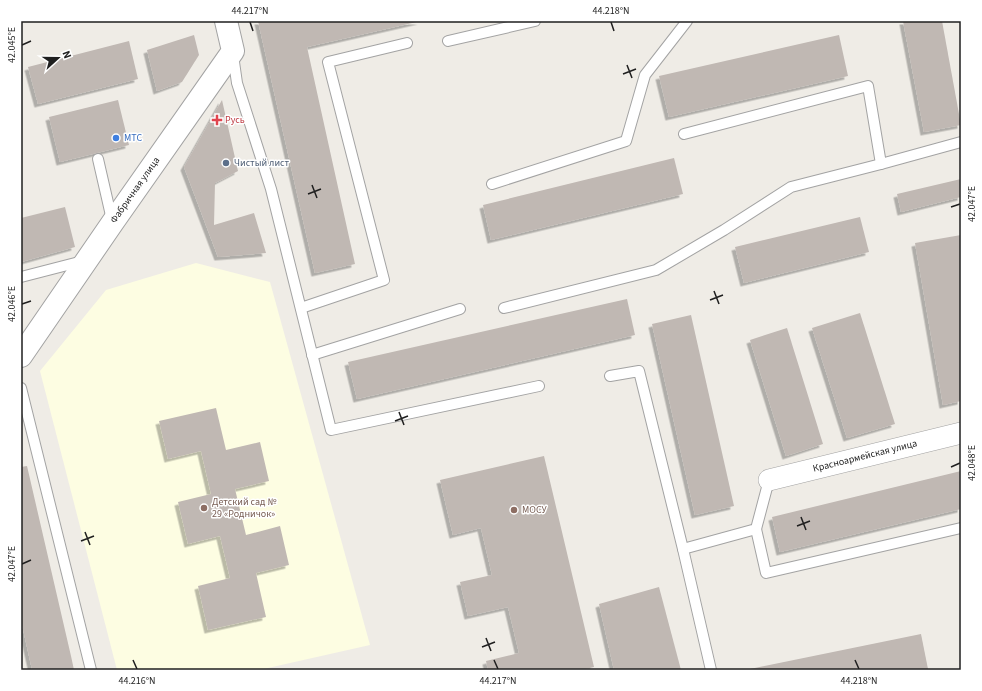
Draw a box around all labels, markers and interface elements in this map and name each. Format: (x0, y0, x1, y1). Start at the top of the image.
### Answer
text: 44.217°N (231, 4, 269, 18)
text: 44.218°N (592, 4, 630, 18)
text: 42.045°E (5, 27, 19, 63)
north arrow (38, 38, 78, 78)
text: N (59, 48, 75, 61)
place label: Русь (225, 113, 245, 127)
marker: Русь (212, 115, 222, 125)
place label: МТС (124, 131, 142, 145)
marker: МТС (111, 133, 121, 143)
street label: Фабричная улица (107, 154, 163, 226)
place label: Чистый лист (234, 156, 289, 170)
marker: Чистый лист (221, 158, 231, 168)
text: 42.047°E (965, 186, 979, 222)
text: 42.046°E (5, 286, 19, 322)
street label: Красноармейская улица (811, 436, 919, 476)
text: 42.048°E (965, 445, 979, 481)
place label: Детский сад № 29 «Родничок» (212, 495, 276, 521)
marker: Детский сад № 29 «Родничок» (199, 503, 209, 513)
place label: МОСУ (522, 503, 548, 517)
marker: МОСУ (509, 505, 519, 515)
text: 42.047°E (5, 546, 19, 582)
text: 44.216°N (118, 674, 156, 688)
text: 44.217°N (479, 674, 517, 688)
text: 44.218°N (840, 674, 878, 688)

